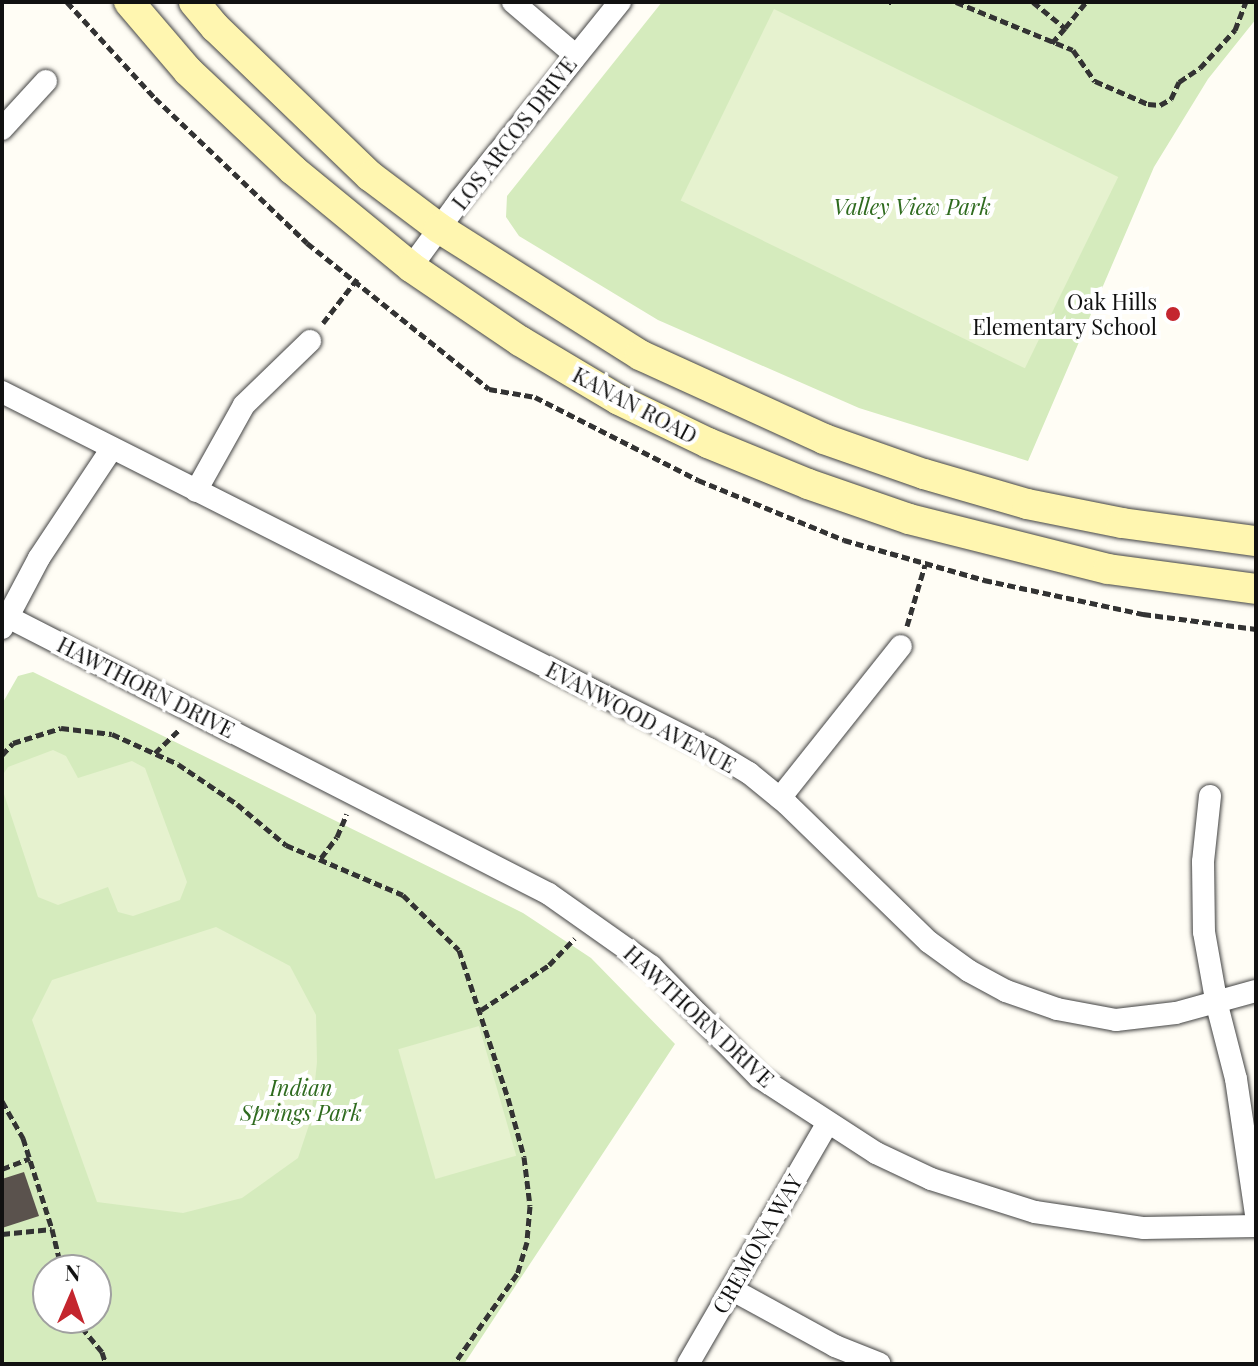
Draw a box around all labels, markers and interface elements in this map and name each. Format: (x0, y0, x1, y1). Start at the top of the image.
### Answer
street label: LOS ARCOS DRIVE (446, 51, 582, 215)
park label: Valley View Park (833, 194, 991, 220)
place label: Oak Hills Elementary School (972, 288, 1157, 340)
marker: Oak Hills Elementary School (1164, 305, 1182, 323)
street label: KANAN ROAD (568, 361, 702, 449)
street label: HAWTHORN DRIVE (53, 631, 239, 743)
street label: EVANWOOD AVENUE (541, 656, 741, 778)
street label: HAWTHORN DRIVE (618, 940, 780, 1092)
park label: Indian Springs Park (240, 1074, 362, 1126)
street label: CREMONA WAY (706, 1169, 808, 1319)
north arrow (32, 1254, 112, 1334)
text: N (64, 1257, 81, 1287)

